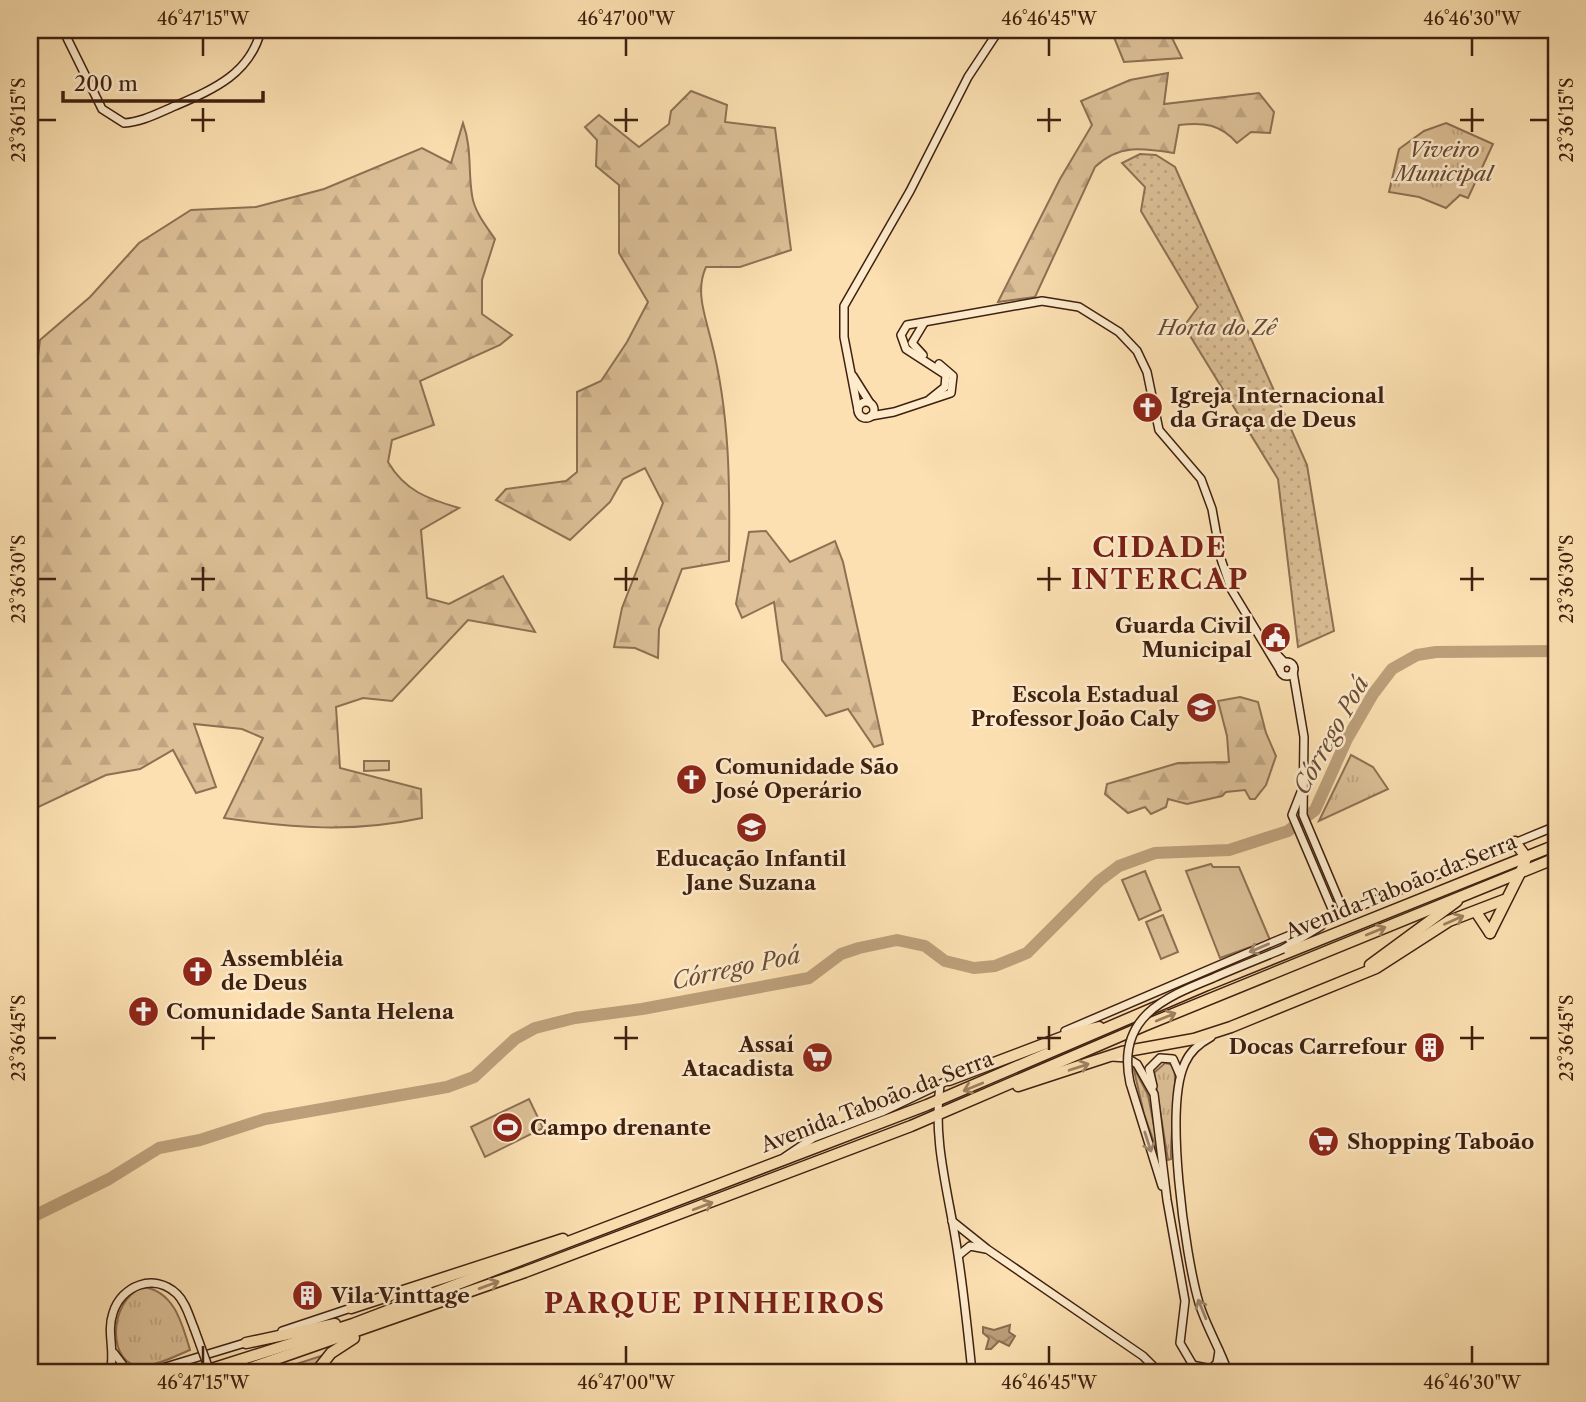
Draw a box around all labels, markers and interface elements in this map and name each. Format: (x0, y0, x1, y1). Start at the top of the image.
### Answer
text: 46°47'15"W (157, 8, 250, 30)
text: 46°47'00"W (577, 8, 676, 30)
text: 46°46'45"W (1001, 8, 1098, 30)
text: 46°46'30"W (1423, 8, 1522, 30)
scale bar (63, 60, 262, 104)
text: 200 m (74, 71, 138, 96)
text: 23°36'15"S (8, 77, 30, 163)
text: 23°36'15"S (1556, 77, 1578, 163)
park label: Viveiro Municipal (1392, 137, 1495, 186)
park label: Horta do Zê (1156, 315, 1278, 340)
place label: Igreja Internacional da Graça de Deus (1170, 383, 1385, 432)
church icon: Igreja Internacional da Graça de Deus (1130, 391, 1164, 425)
district label: CIDADE INTERCAP (1071, 530, 1249, 596)
text: 23°36'30"S (8, 534, 30, 624)
text: 23°36'30"S (1556, 534, 1578, 624)
place label: Guarda Civil Municipal (1115, 613, 1252, 662)
public building icon: Guarda Civil Municipal (1258, 621, 1292, 655)
water label: Córrego Poá (1287, 671, 1375, 799)
place label: Escola Estadual Professor João Caly (971, 682, 1180, 731)
school or university icon: Escola Estadual Professor João Caly (1185, 690, 1219, 724)
place label: Comunidade São José Operário (711, 754, 899, 803)
church icon: Comunidade São José Operário (675, 762, 709, 796)
school or university icon: Educação Infantil Jane Suzana (734, 810, 768, 844)
street label: Avenida Taboão da Serra (1281, 828, 1521, 945)
place label: Educação Infantil Jane Suzana (656, 846, 846, 895)
one-way arrow (1443, 913, 1465, 926)
one-way arrow (1365, 923, 1387, 936)
water label: Córrego Poá (669, 941, 803, 995)
one-way arrow (1249, 942, 1270, 955)
place label: Assembléia de Deus (220, 946, 344, 995)
church icon: Assembléia de Deus (181, 954, 215, 988)
text: 23°36'45"S (8, 995, 30, 1081)
church icon: Comunidade Santa Helena (126, 995, 160, 1029)
text: 23°36'45"S (1556, 995, 1578, 1081)
place label: Comunidade Santa Helena (166, 999, 455, 1024)
one-way arrow (1154, 1009, 1176, 1022)
building icon: Docas Carrefour (1413, 1030, 1447, 1064)
place label: Assaí Atacadista (681, 1032, 795, 1081)
place label: Docas Carrefour (1229, 1034, 1408, 1059)
supermarket icon: Assaí Atacadista (800, 1040, 834, 1074)
street label: Avenida Taboão da Serra (756, 1045, 998, 1158)
one-way arrow (1067, 1060, 1089, 1072)
one-way arrow (962, 1081, 984, 1094)
sports icon: Campo drenante (490, 1111, 524, 1145)
place label: Campo drenante (530, 1115, 711, 1140)
supermarket icon: Shopping Taboão (1307, 1125, 1341, 1159)
place label: Shopping Taboão (1347, 1129, 1534, 1154)
one-way arrow (1142, 1130, 1155, 1152)
one-way arrow (691, 1199, 713, 1211)
one-way arrow (478, 1278, 500, 1290)
building icon: Vila Vinttage (291, 1279, 325, 1313)
place label: Vila Vinttage (330, 1283, 470, 1308)
district label: PARQUE PINHEIROS (544, 1286, 886, 1320)
one-way arrow (1195, 1299, 1208, 1321)
text: 46°47'15"W (157, 1372, 250, 1394)
text: 46°47'00"W (577, 1372, 676, 1394)
text: 46°46'45"W (1001, 1372, 1098, 1394)
text: 46°46'30"W (1423, 1372, 1522, 1394)

